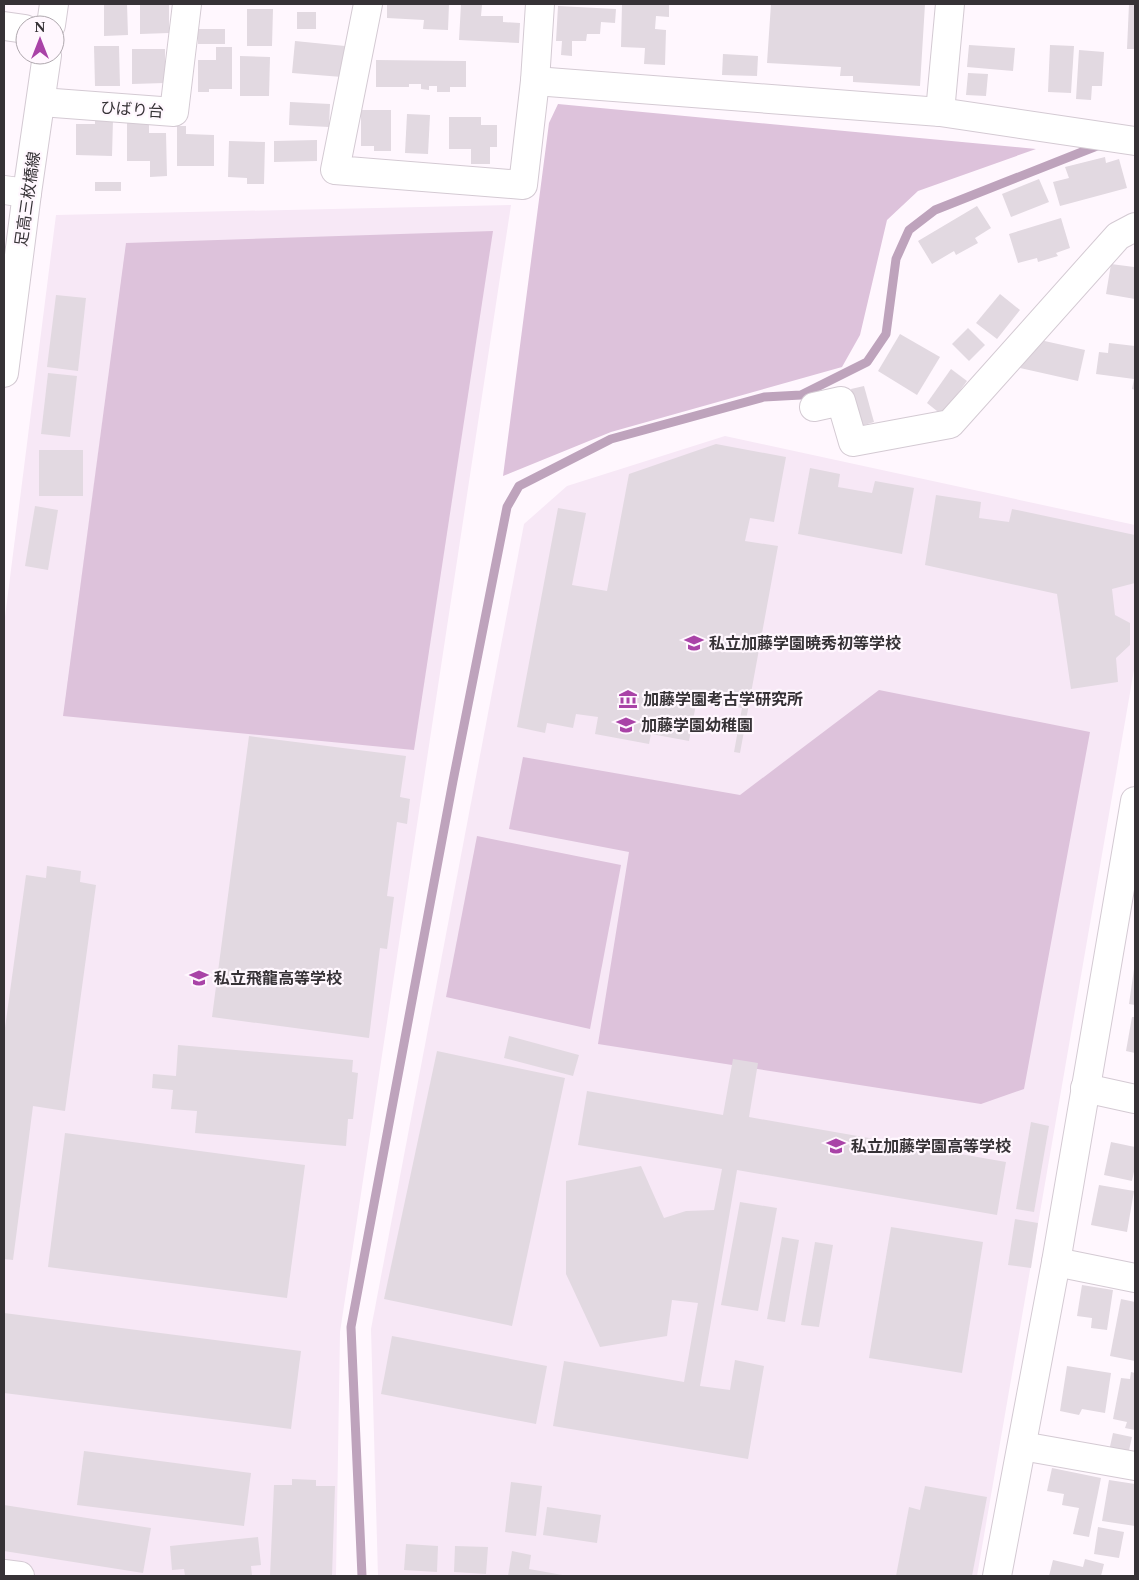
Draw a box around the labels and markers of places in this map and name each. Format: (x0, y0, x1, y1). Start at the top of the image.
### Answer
school or university icon: 私立加藤学園暁秀初等学校 (683, 632, 705, 654)
place label: 私立加藤学園暁秀初等学校 (709, 632, 901, 656)
museum icon: 加藤学園考古学研究所 (617, 688, 639, 710)
place label: 加藤学園考古学研究所 (643, 688, 803, 712)
school or university icon: 加藤学園幼稚園 (615, 714, 637, 736)
place label: 加藤学園幼稚園 (641, 714, 753, 738)
school or university icon: 私立飛龍高等学校 (188, 967, 210, 989)
place label: 私立飛龍高等学校 (214, 967, 342, 991)
school or university icon: 私立加藤学園高等学校 (825, 1135, 847, 1157)
place label: 私立加藤学園高等学校 (851, 1135, 1011, 1159)

